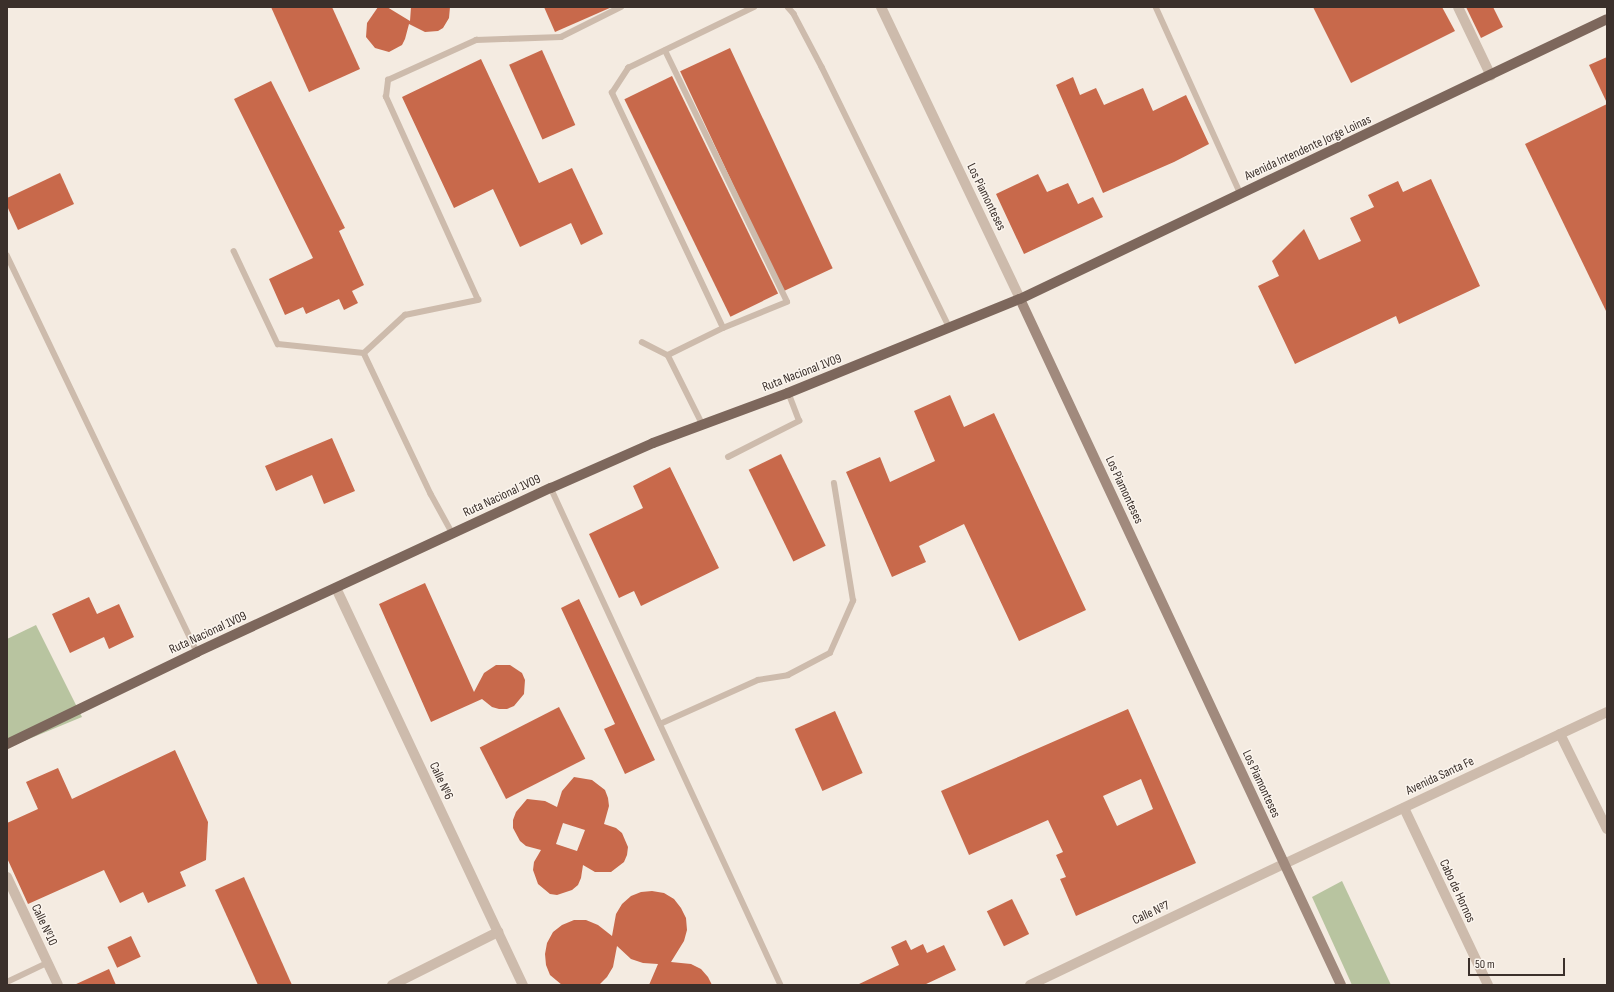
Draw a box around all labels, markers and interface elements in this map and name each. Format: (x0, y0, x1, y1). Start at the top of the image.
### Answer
street label: Avenida Intendente Jorge Loinas (1242, 112, 1374, 184)
street label: Los Piamonteses (963, 161, 1009, 233)
street label: Ruta Nacional 1V09 (760, 351, 844, 395)
street label: Los Piamonteses (1102, 454, 1146, 526)
street label: Ruta Nacional 1V09 (461, 471, 543, 521)
street label: Ruta Nacional 1V09 (167, 608, 249, 658)
street label: Los Piamonteses (1239, 748, 1283, 820)
street label: Avenida Santa Fe (1404, 753, 1476, 799)
street label: Calle Nº6 (426, 760, 456, 802)
street label: Cabo de Hornos (1436, 857, 1478, 925)
street label: Calle Nº7 (1130, 898, 1172, 928)
street label: Calle Nº10 (28, 902, 60, 948)
scale bar (1470, 950, 1567, 976)
text: 50 m (1475, 957, 1495, 972)

